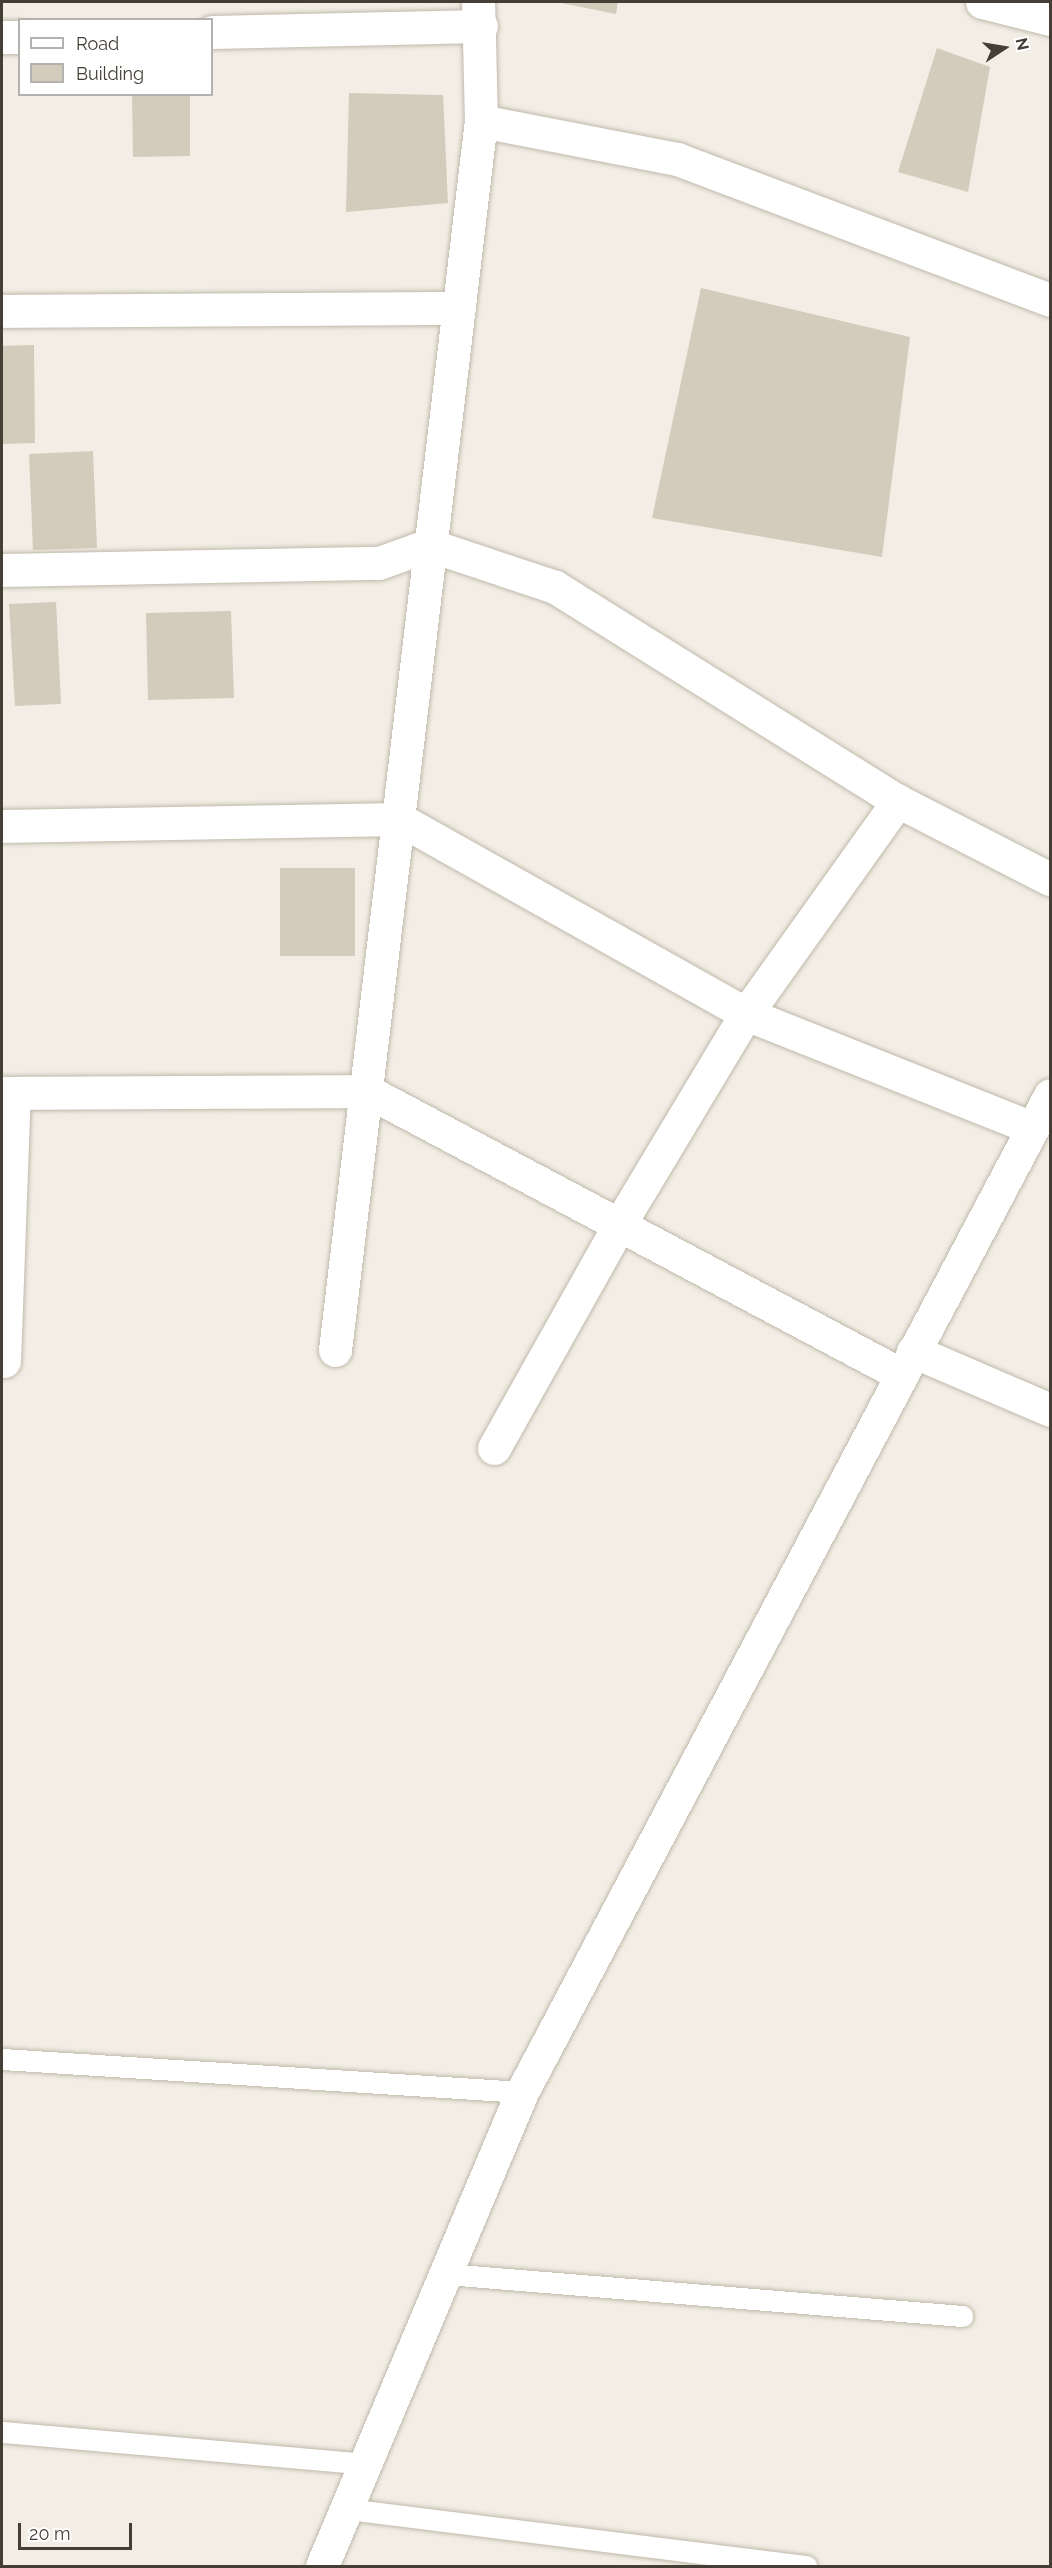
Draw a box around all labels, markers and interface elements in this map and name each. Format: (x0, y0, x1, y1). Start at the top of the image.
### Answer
legend (18, 18, 213, 96)
north arrow (974, 18, 1034, 78)
text: Road (76, 33, 119, 54)
text: N (1012, 36, 1033, 52)
text: Building (76, 63, 144, 84)
scale bar (21, 2511, 135, 2549)
text: 20 m (29, 2523, 71, 2544)

